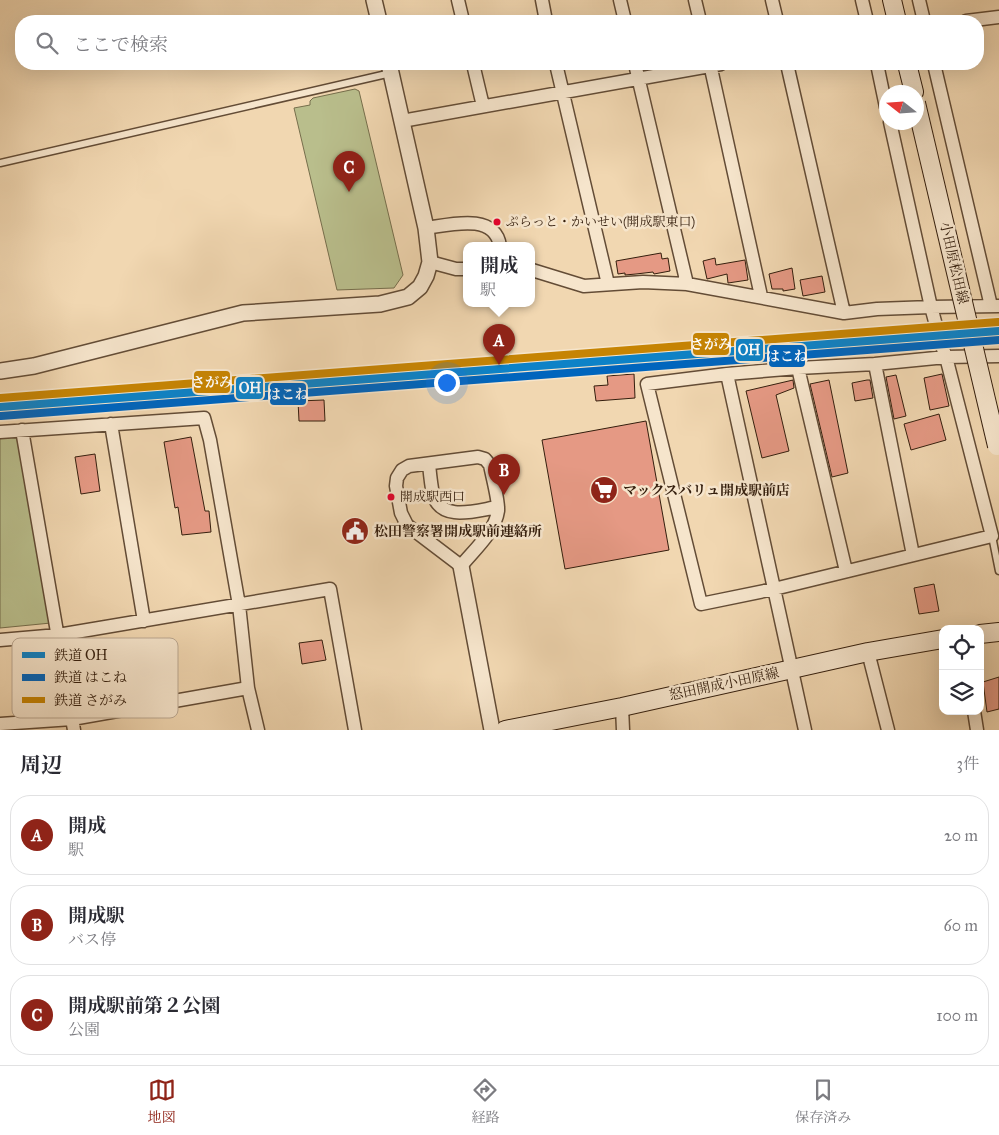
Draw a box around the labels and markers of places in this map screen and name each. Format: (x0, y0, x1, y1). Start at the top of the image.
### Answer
pin: C (333, 151, 365, 192)
place label: ぷらっと・かいせい(開成駅東口) (506, 214, 696, 230)
marker: ぷらっと・かいせい(開成駅東口) (492, 217, 502, 227)
pin: A (483, 324, 515, 365)
pin: B (488, 454, 520, 495)
supermarket icon: マックスバリュ開成駅前店 (589, 475, 619, 505)
place label: マックスバリュ開成駅前店 (623, 482, 790, 499)
place label: 開成駅西口 (400, 489, 465, 505)
marker: 開成駅西口 (386, 492, 396, 502)
public building icon: 松田警察署開成駅前連絡所 (340, 516, 370, 546)
place label: 松田警察署開成駅前連絡所 (374, 523, 542, 540)

